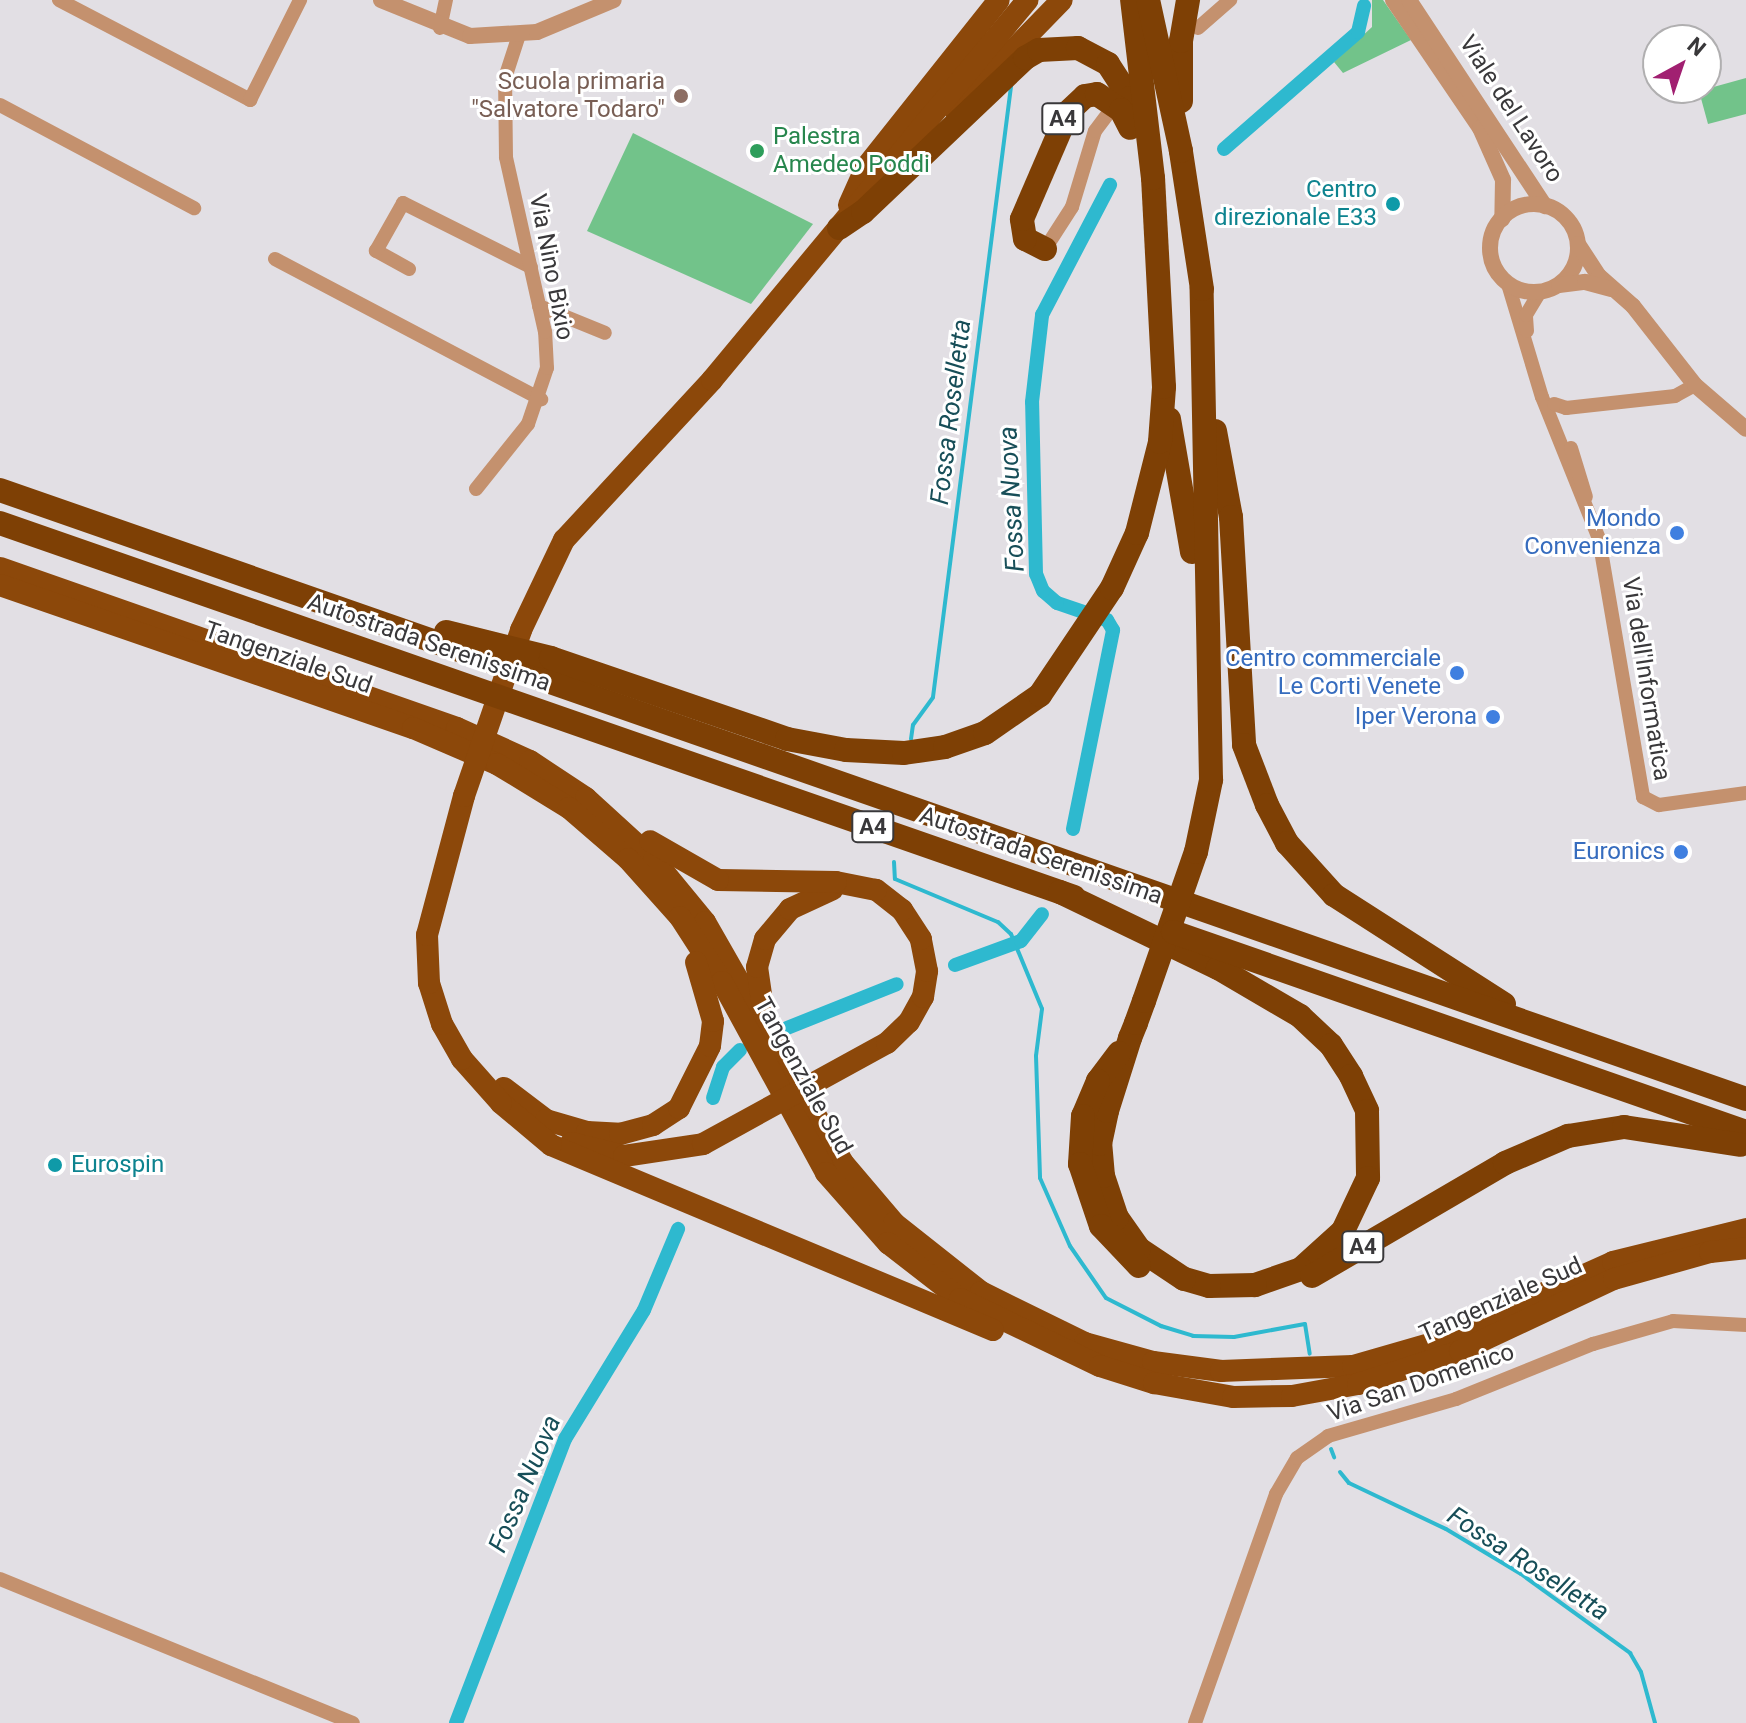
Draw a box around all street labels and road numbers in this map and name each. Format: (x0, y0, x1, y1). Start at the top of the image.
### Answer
street label: Viale del Lavoro (1453, 30, 1569, 188)
road number: A4 (1041, 101, 1085, 137)
street label: Via Nino Bixio (523, 192, 579, 342)
street label: Via dell'Informatica (1616, 575, 1676, 783)
street label: Autostrada Serenissima (304, 588, 554, 698)
street label: Tangenziale Sud (201, 616, 375, 700)
street label: Autostrada Serenissima (916, 801, 1166, 911)
road number: A4 (851, 809, 895, 845)
street label: Tangenziale Sud (748, 992, 858, 1160)
road number: A4 (1341, 1229, 1385, 1265)
street label: Tangenziale Sud (1415, 1251, 1587, 1349)
street label: Via San Domenico (1324, 1338, 1518, 1428)

